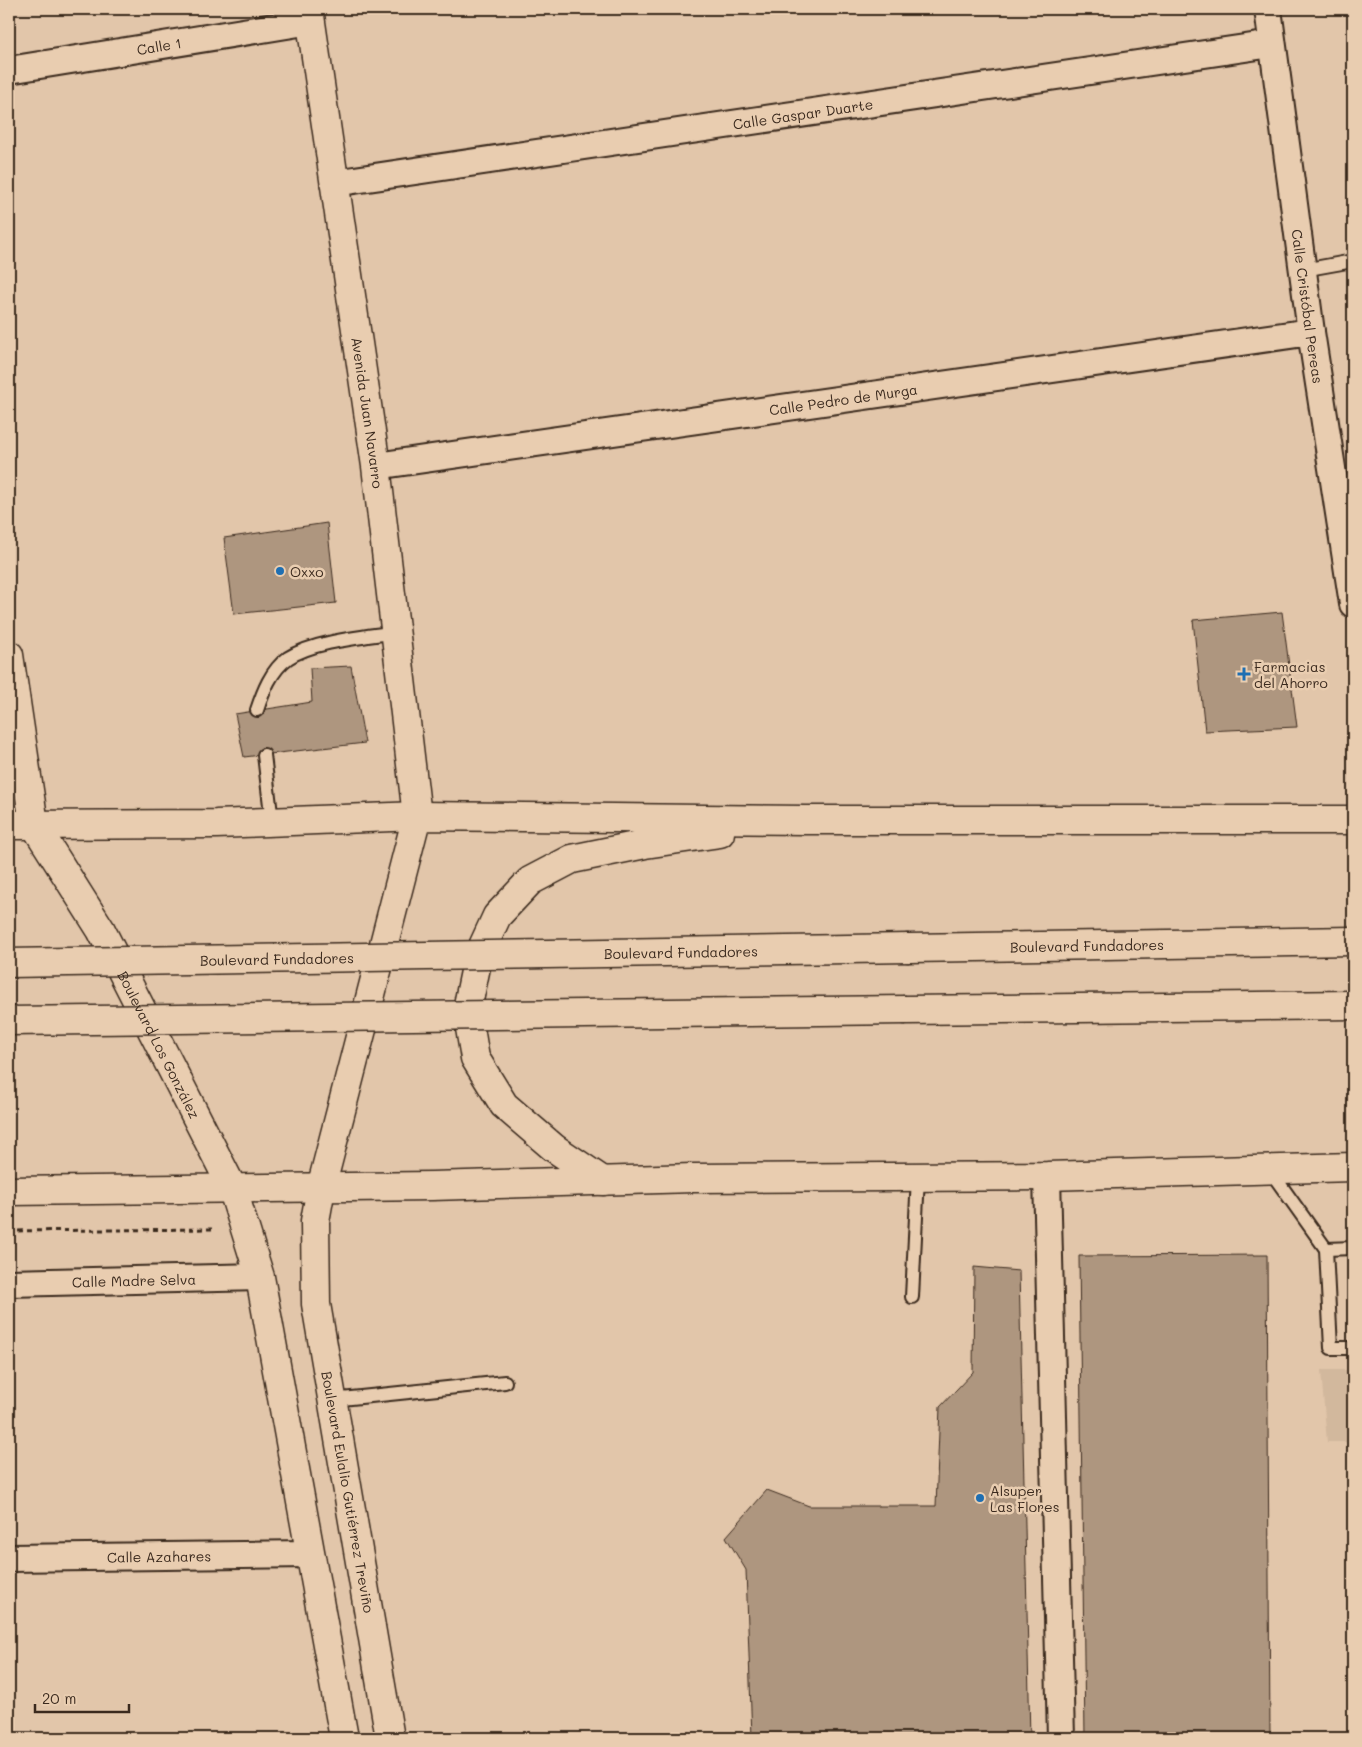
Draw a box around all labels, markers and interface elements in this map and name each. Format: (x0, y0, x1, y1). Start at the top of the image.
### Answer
street label: Calle 1 (135, 33, 183, 59)
street label: Calle Gaspar Duarte (731, 94, 874, 133)
street label: Calle Cristóbal Pereas (1288, 228, 1328, 385)
street label: Avenida Juan Navarro (348, 336, 388, 489)
street label: Calle Pedro de Murga (768, 379, 919, 419)
place label: Oxxo (290, 562, 324, 581)
marker: Oxxo (274, 565, 286, 577)
place label: Farmacias del Ahorro (1254, 657, 1328, 692)
marker: Farmacias del Ahorro (1238, 668, 1250, 680)
street label: Boulevard Fundadores (1010, 934, 1164, 956)
street label: Boulevard Fundadores (604, 941, 758, 963)
street label: Boulevard Fundadores (200, 948, 354, 969)
street label: Boulevard Los González (114, 967, 205, 1122)
street label: Calle Madre Selva (72, 1269, 196, 1291)
street label: Boulevard Eulalio Gutiérrez Treviño (317, 1370, 379, 1614)
place label: Alsuper Las Flores (990, 1481, 1060, 1516)
marker: Alsuper Las Flores (974, 1492, 986, 1504)
street label: Calle Azahares (107, 1546, 211, 1566)
scale bar (35, 1682, 129, 1714)
text: 20 m (42, 1688, 76, 1708)

